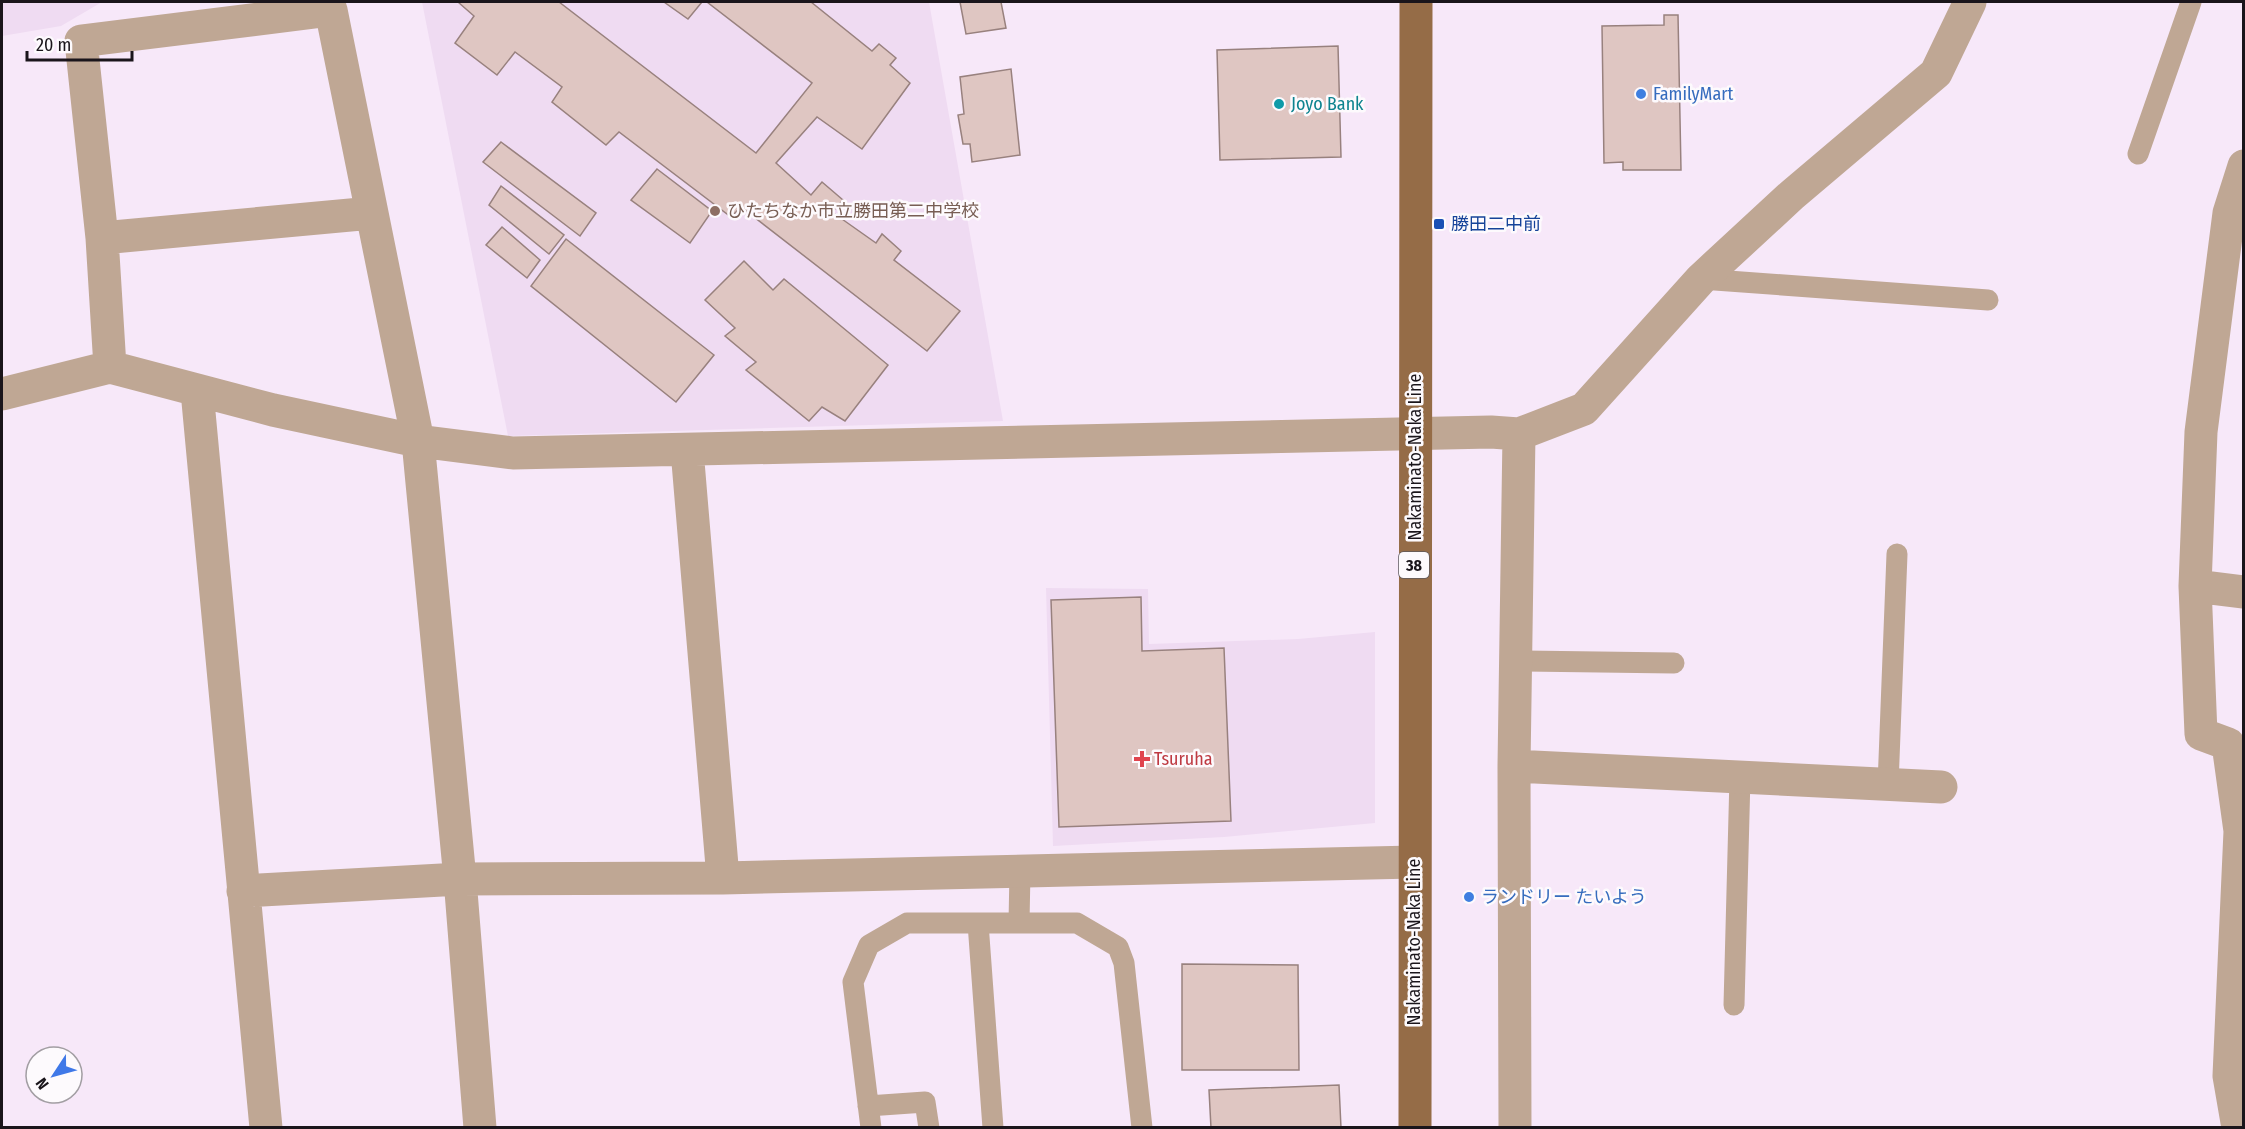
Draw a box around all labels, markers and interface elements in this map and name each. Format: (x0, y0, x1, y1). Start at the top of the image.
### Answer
scale bar (27, 24, 132, 62)
text: 20 m (36, 34, 71, 56)
place label: FamilyMart (1653, 83, 1734, 105)
marker: FamilyMart (1634, 87, 1648, 101)
place label: Joyo Bank (1291, 93, 1364, 115)
marker: Joyo Bank (1272, 97, 1286, 111)
place label: ひたちなか市立勝田第二中学校 (727, 200, 979, 222)
marker: ひたちなか市立勝田第二中学校 (708, 204, 722, 218)
place label: 勝田二中前 (1451, 213, 1541, 235)
marker: 勝田二中前 (1432, 217, 1446, 231)
street label: Nakaminato-Naka Line (1404, 373, 1426, 540)
road number: 38 (1399, 552, 1429, 578)
place label: Tsuruha (1154, 748, 1213, 770)
marker: Tsuruha (1135, 752, 1149, 766)
street label: Nakaminato-Naka Line (1403, 858, 1425, 1025)
place label: ランドリー たいよう (1481, 886, 1647, 908)
marker: ランドリー たいよう (1462, 890, 1476, 904)
north arrow (24, 1045, 84, 1105)
text: N (32, 1074, 53, 1093)

